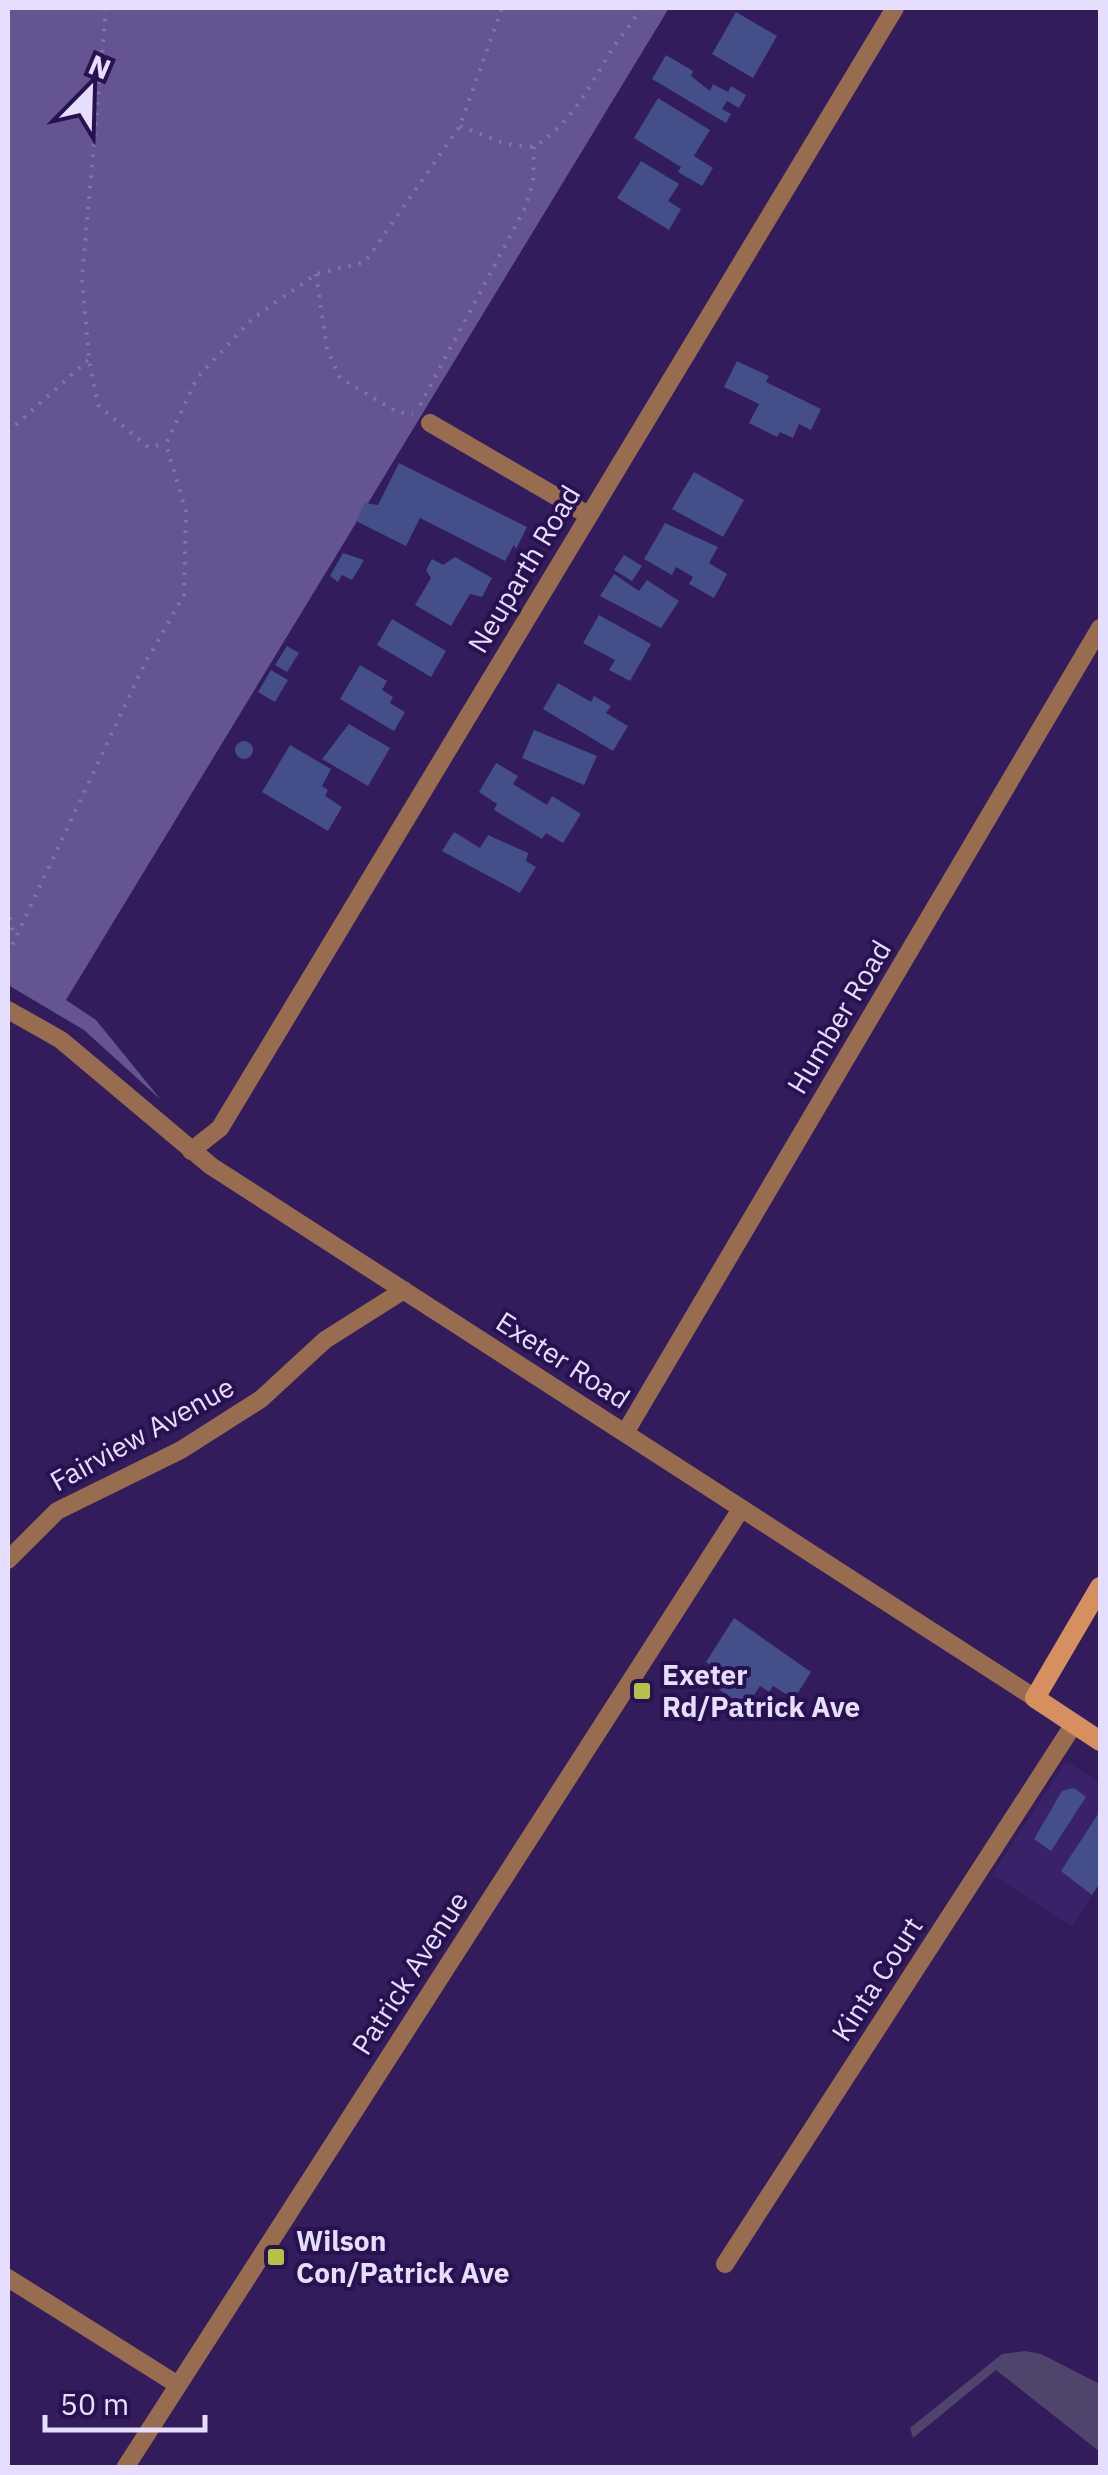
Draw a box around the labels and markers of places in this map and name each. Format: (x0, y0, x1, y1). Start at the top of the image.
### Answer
place label: Exeter Rd/Patrick Ave (662, 1656, 860, 1725)
marker: Exeter Rd/Patrick Ave (631, 1680, 653, 1702)
place label: Wilson Con/Patrick Ave (296, 2222, 510, 2291)
marker: Wilson Con/Patrick Ave (265, 2246, 287, 2268)

